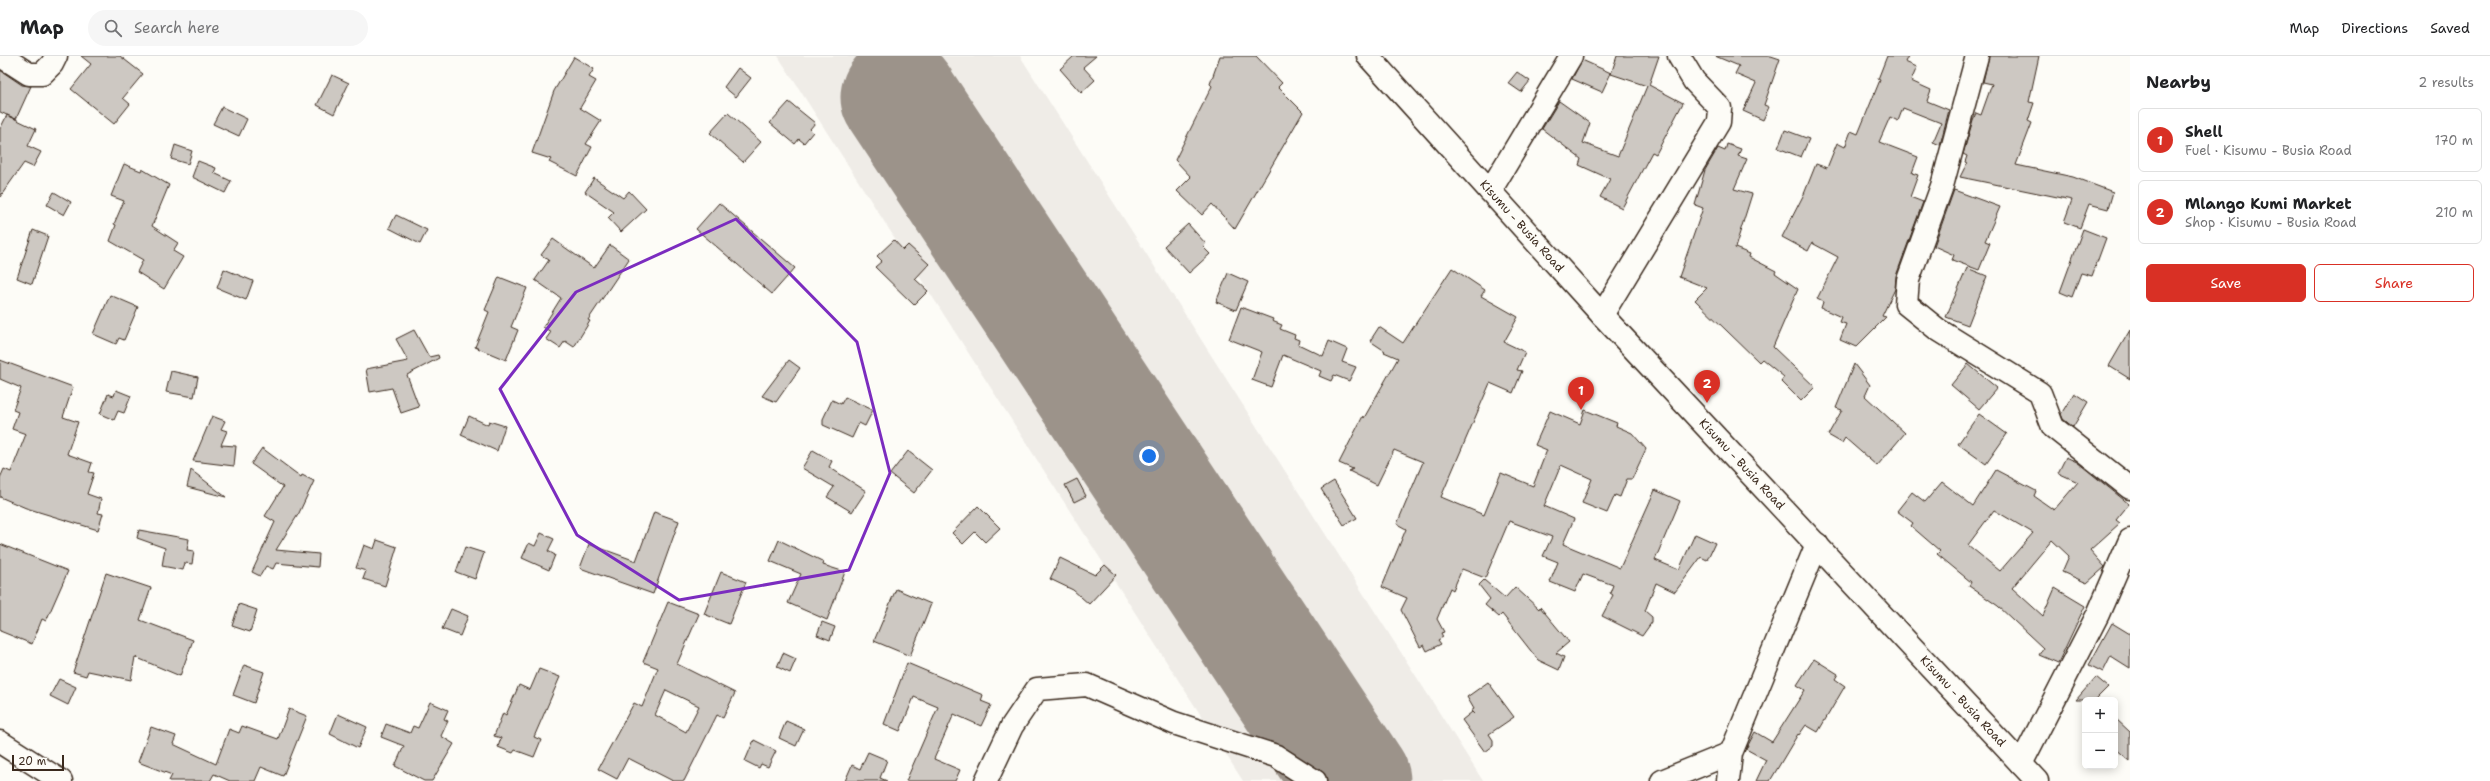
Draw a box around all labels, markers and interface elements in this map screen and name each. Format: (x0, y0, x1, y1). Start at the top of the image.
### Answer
search box (88, 10, 368, 46)
text: Map (20, 15, 64, 40)
icon: search (102, 17, 124, 39)
text: Search here (134, 18, 220, 38)
text: Map (2290, 19, 2320, 37)
text: Directions (2342, 19, 2408, 37)
text: Saved (2430, 19, 2470, 37)
text: Nearby (2146, 71, 2211, 93)
text: 2 results (2418, 74, 2474, 91)
text: Shell (2185, 122, 2223, 142)
text: 1 (2157, 132, 2163, 149)
text: 170 m (2435, 132, 2473, 149)
text: Fuel · Kisumu - Busia Road (2185, 142, 2352, 159)
street label: Kisumu - Busia Road (1476, 176, 1568, 276)
text: Mlango Kumi Market (2185, 194, 2352, 214)
text: 2 (2155, 204, 2165, 221)
text: 210 m (2435, 204, 2473, 221)
text: Shop · Kisumu - Busia Road (2185, 214, 2357, 231)
button: Save (2146, 264, 2306, 302)
button: Share (2314, 264, 2474, 302)
pin: 2 (1694, 370, 1720, 403)
pin: 1 (1568, 377, 1594, 410)
street label: Kisumu - Busia Road (1696, 415, 1789, 513)
your location (1139, 446, 1159, 466)
street label: Kisumu - Busia Road (1917, 652, 2010, 750)
map controls (2082, 697, 2118, 769)
button: + (2082, 697, 2118, 733)
button: − (2082, 733, 2118, 769)
scale bar (12, 753, 64, 772)
text: 20 m (18, 754, 46, 769)

